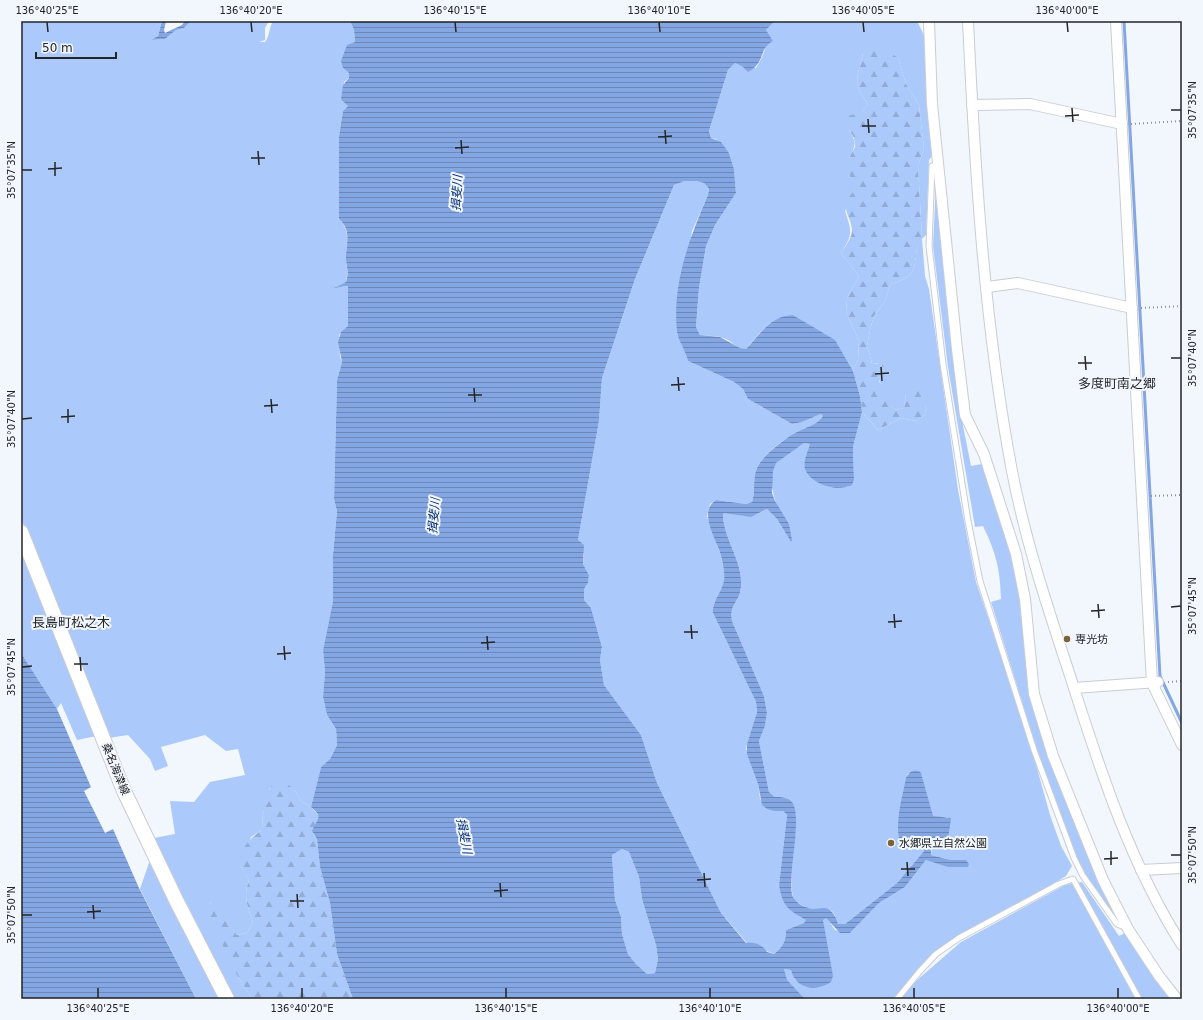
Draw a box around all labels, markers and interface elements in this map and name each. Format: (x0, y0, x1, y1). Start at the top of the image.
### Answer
text: 136°40'25"E (15, 5, 79, 16)
text: 136°40'20"E (219, 5, 283, 16)
text: 136°40'15"E (423, 5, 487, 16)
text: 136°40'10"E (627, 5, 691, 16)
text: 136°40'05"E (831, 5, 895, 16)
text: 136°40'00"E (1035, 5, 1099, 16)
scale bar (36, 34, 116, 60)
text: 50 m (42, 41, 73, 55)
text: 35°07'35"N (1187, 81, 1198, 139)
text: 35°07'35"N (6, 141, 17, 199)
water label: 揖斐川 (449, 173, 465, 211)
text: 35°07'40"N (1187, 329, 1198, 387)
district label: 多度町南之郷 (1078, 376, 1156, 391)
text: 35°07'40"N (6, 390, 17, 448)
water label: 揖斐川 (425, 495, 443, 535)
text: 35°07'45"N (1187, 577, 1198, 635)
district label: 長島町松之木 (32, 615, 110, 630)
place label: 専光坊 (1075, 633, 1108, 646)
marker: 専光坊 (1062, 634, 1072, 644)
text: 35°07'45"N (6, 638, 17, 696)
street label: 桑名海津線 (99, 741, 132, 797)
water label: 揖斐川 (454, 817, 475, 857)
text: 35°07'50"N (1187, 826, 1198, 884)
place label: 水郷県立自然公園 (899, 837, 987, 850)
marker: 水郷県立自然公園 (886, 838, 896, 848)
text: 35°07'50"N (6, 886, 17, 944)
text: 136°40'25"E (66, 1003, 130, 1014)
text: 136°40'20"E (270, 1003, 334, 1014)
text: 136°40'15"E (474, 1003, 538, 1014)
text: 136°40'10"E (678, 1003, 742, 1014)
text: 136°40'05"E (882, 1003, 946, 1014)
text: 136°40'00"E (1086, 1003, 1150, 1014)

